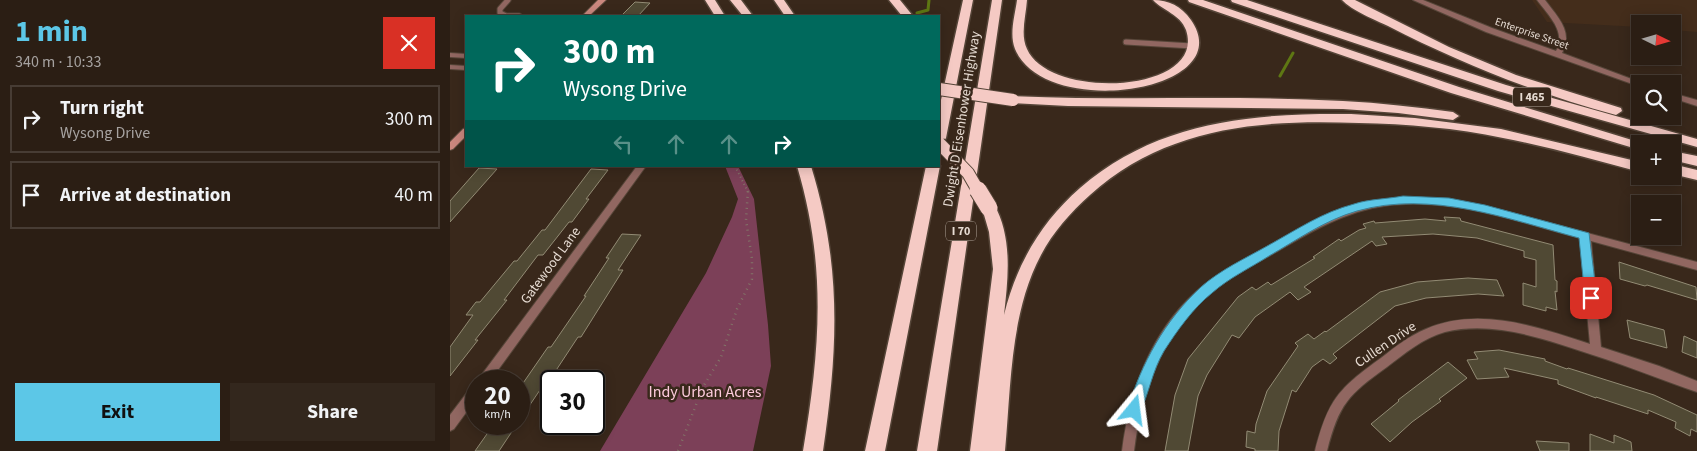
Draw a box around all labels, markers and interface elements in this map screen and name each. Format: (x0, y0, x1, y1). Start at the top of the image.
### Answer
text: 1 min (15, 10, 88, 53)
street label: Enterprise Street (1493, 14, 1571, 53)
north arrow (1631, 15, 1681, 65)
map controls (1631, 15, 1681, 245)
button: close (383, 17, 435, 69)
text: 300 m (563, 27, 655, 77)
street label: Dwight D Eisenhower Highway (938, 29, 986, 208)
icon: right (480, 35, 545, 100)
text: 340 m · 10:33 (15, 51, 102, 73)
text: Wysong Drive (563, 73, 687, 105)
button: search (1631, 75, 1681, 125)
road number: I 465 (1513, 88, 1551, 106)
text: Turn right (60, 95, 144, 122)
icon: right (17, 105, 45, 133)
text: 300 m (385, 106, 433, 133)
text: Wysong Drive (60, 122, 150, 144)
icon: left (609, 130, 637, 158)
icon: ahead (662, 130, 690, 158)
icon: ahead (715, 130, 743, 158)
icon: right (768, 130, 796, 158)
button: + (1631, 135, 1681, 185)
icon: arrive (17, 181, 45, 209)
text: Arrive at destination (60, 182, 231, 209)
text: 40 m (395, 182, 433, 209)
button: − (1631, 195, 1681, 245)
road number: I 70 (946, 222, 976, 240)
street label: Gatewood Lane (516, 223, 586, 308)
pin (1570, 277, 1612, 319)
icon: arrive (1577, 284, 1605, 312)
street label: Cullen Drive (1351, 317, 1420, 373)
speed limit sign: 30 (540, 370, 605, 435)
text: 20 (484, 378, 511, 414)
park label: Indy Urban Acres (648, 381, 762, 403)
button: Exit (15, 383, 220, 441)
button: Share (230, 383, 435, 441)
position arrow (1107, 383, 1159, 435)
text: km/h (484, 406, 511, 423)

